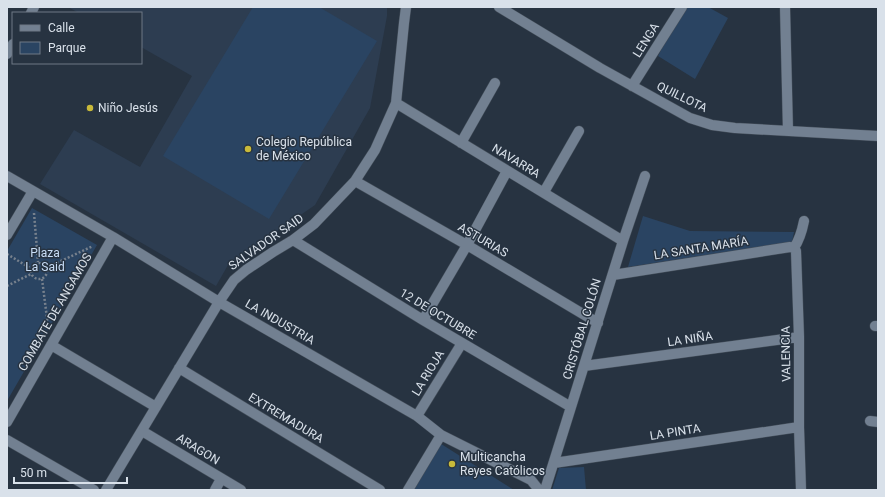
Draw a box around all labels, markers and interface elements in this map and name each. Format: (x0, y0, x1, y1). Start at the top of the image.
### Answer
legend (12, 12, 142, 64)
street label: LENGA (630, 20, 662, 60)
text: Calle (48, 21, 75, 35)
text: Parque (48, 41, 86, 55)
street label: QUILLOTA (654, 79, 710, 115)
place label: Niño Jesús (98, 101, 158, 115)
marker: Niño Jesús (85, 103, 95, 113)
place label: Colegio República de México (256, 135, 352, 163)
street label: NAVARRA (489, 141, 543, 181)
marker: Colegio República de México (243, 144, 253, 154)
street label: SALVADOR SAID (226, 211, 306, 273)
street label: ASTURIAS (455, 220, 511, 260)
street label: LA SANTA MARÍA (653, 233, 749, 262)
park label: Plaza La Said (25, 246, 65, 274)
street label: COMBATE DE ANGAMOS (15, 250, 95, 374)
street label: CRISTÓBAL COLÓN (559, 277, 604, 381)
street label: 12 DE OCTUBRE (397, 286, 479, 342)
street label: LA INDUSTRIA (243, 297, 317, 348)
street label: VALENCIA (779, 326, 793, 382)
street label: LA NIÑA (666, 327, 714, 349)
street label: LA RIOJA (409, 348, 447, 398)
street label: EXTREMADURA (246, 390, 326, 446)
street label: LA PINTA (649, 421, 702, 443)
street label: ARAGON (174, 431, 222, 467)
place label: Multicancha Reyes Católicos (460, 450, 545, 478)
scale bar (14, 459, 127, 485)
marker: Multicancha Reyes Católicos (447, 459, 457, 469)
text: 50 m (20, 466, 47, 480)

